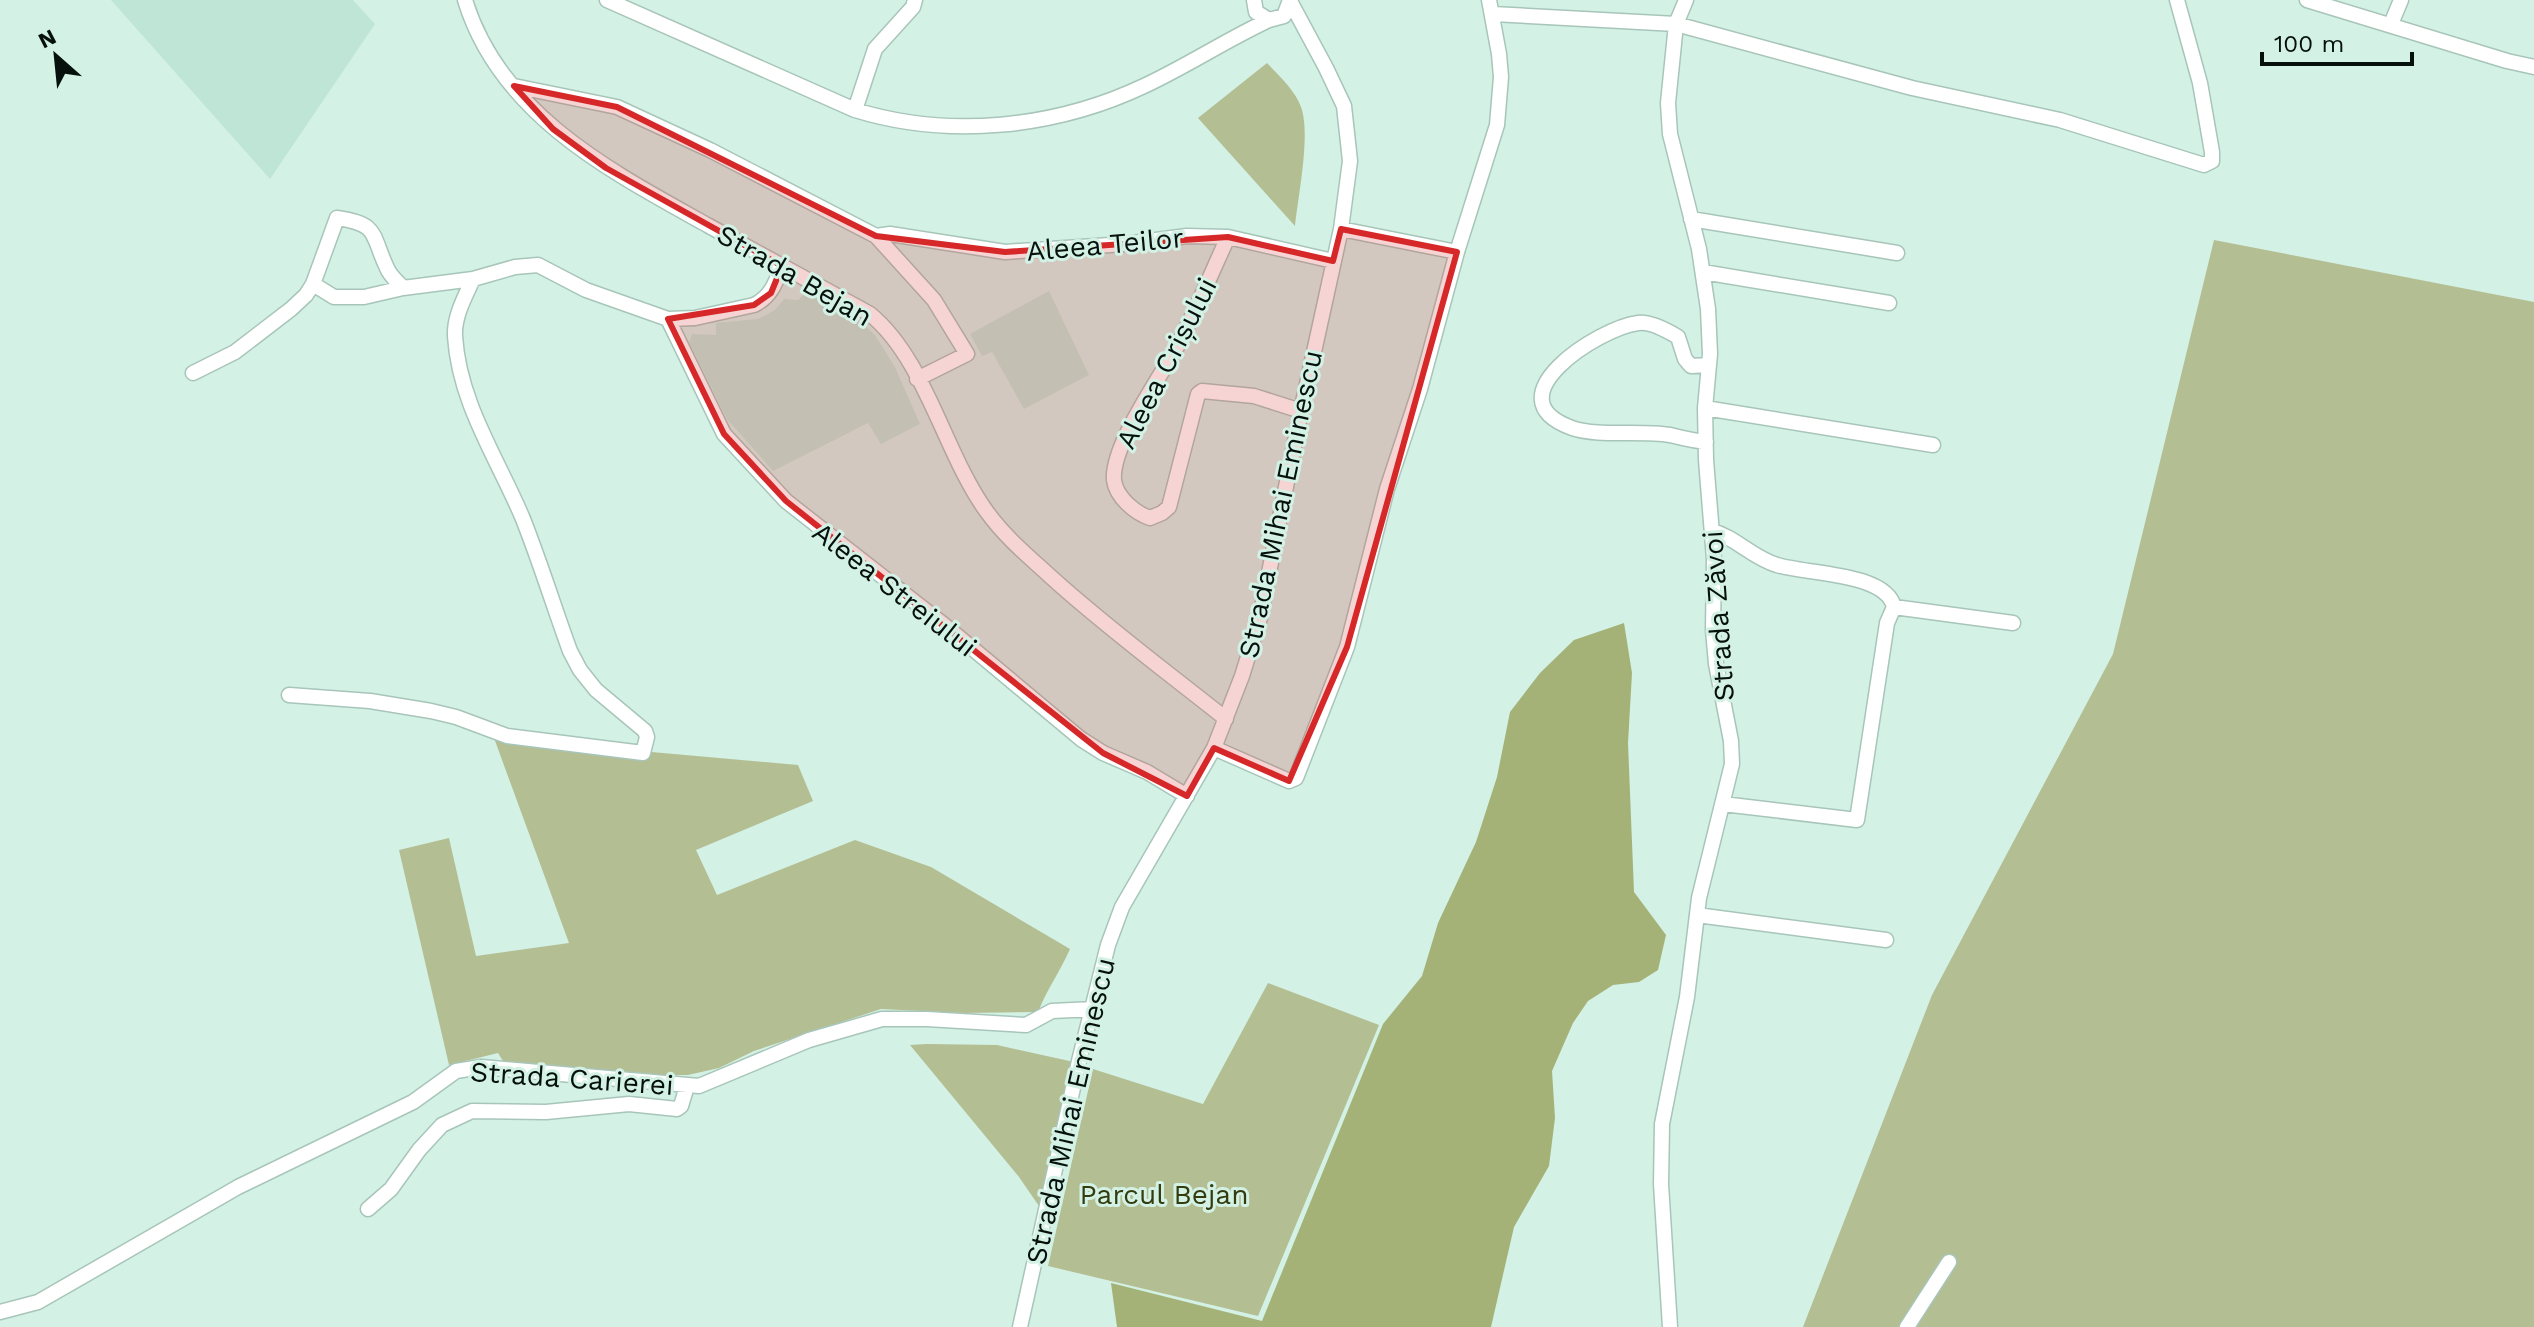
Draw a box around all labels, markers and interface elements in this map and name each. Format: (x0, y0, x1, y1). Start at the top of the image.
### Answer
north arrow (16, 16, 96, 96)
scale bar (2262, 16, 2412, 66)
text: N (34, 24, 60, 53)
text: 100 m (2274, 30, 2344, 58)
street label: Strada Bejan (711, 218, 878, 333)
street label: Aleea Teilor (1025, 221, 1185, 268)
street label: Aleea Crișului (1109, 272, 1224, 454)
street label: Strada Mihai Eminescu (1232, 347, 1329, 661)
street label: Aleea Streiului (806, 515, 983, 664)
street label: Strada Zăvoi (1696, 530, 1741, 702)
street label: Strada Mihai Eminescu (1019, 955, 1122, 1268)
street label: Strada Carierei (469, 1055, 675, 1102)
park label: Parcul Bejan (1079, 1178, 1249, 1211)

